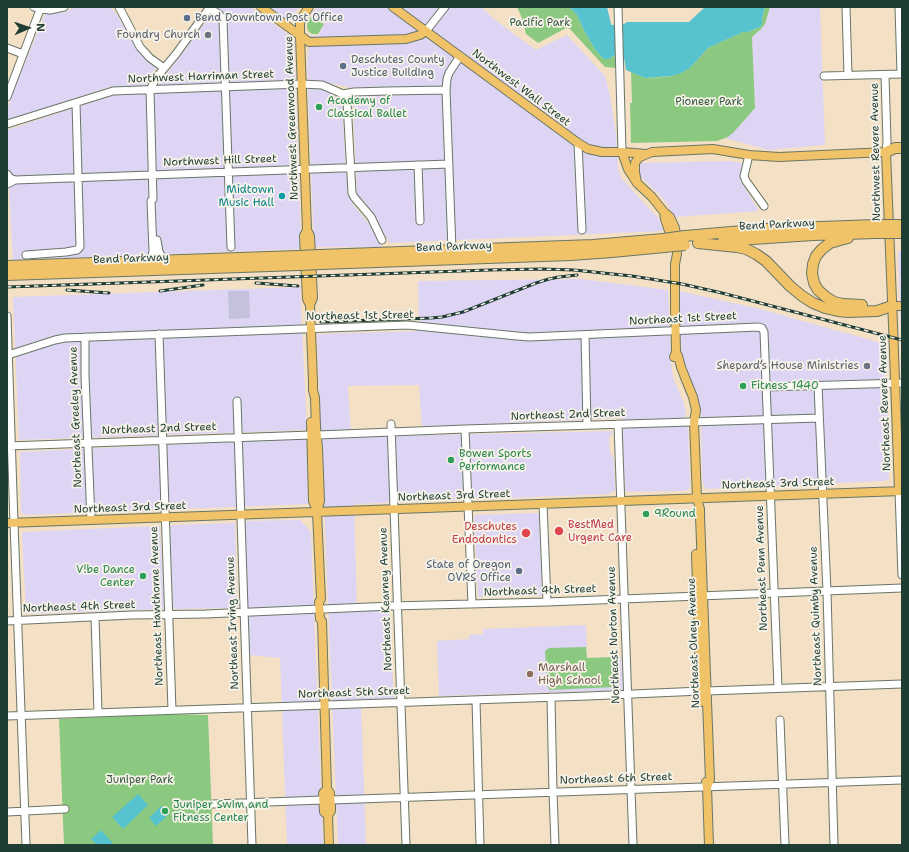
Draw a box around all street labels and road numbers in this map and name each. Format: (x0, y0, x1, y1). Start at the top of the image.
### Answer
street label: Northwest Greenwood Avenue (283, 36, 301, 200)
street label: Northwest Wall Street (469, 47, 573, 129)
street label: Northwest Harriman Street (128, 68, 274, 86)
street label: Northwest Revere Avenue (868, 83, 884, 221)
street label: Northwest Hill Street (163, 152, 277, 170)
street label: Bend Parkway (739, 216, 815, 234)
street label: Bend Parkway (416, 239, 492, 255)
street label: Bend Parkway (93, 251, 169, 267)
street label: Northeast 1st Street (306, 308, 414, 324)
street label: Northeast 1st Street (629, 310, 737, 328)
street label: Northeast Revere Avenue (876, 335, 894, 471)
street label: Northeast Greeley Avenue (67, 346, 85, 488)
street label: Northeast 2nd Street (510, 406, 626, 424)
street label: Northeast 2nd Street (101, 420, 217, 438)
street label: Northeast 3rd Street (721, 475, 835, 493)
street label: Northeast 3rd Street (397, 487, 511, 505)
street label: Northeast 3rd Street (73, 499, 187, 517)
street label: Northeast Penn Avenue (753, 505, 771, 631)
street label: Northeast Hawthorne Avenue (148, 526, 166, 686)
street label: Northeast Kearney Avenue (377, 527, 395, 671)
street label: Northeast Quimby Avenue (807, 546, 825, 686)
street label: Northeast Irving Avenue (224, 556, 242, 690)
street label: Northeast Norton Avenue (605, 566, 623, 704)
street label: Northeast Olney Avenue (685, 577, 703, 709)
street label: Northeast 4th Street (483, 582, 597, 600)
street label: Northeast 4th Street (22, 598, 136, 616)
street label: Northeast 5th Street (298, 684, 410, 702)
street label: Northeast 6th Street (559, 770, 673, 788)

